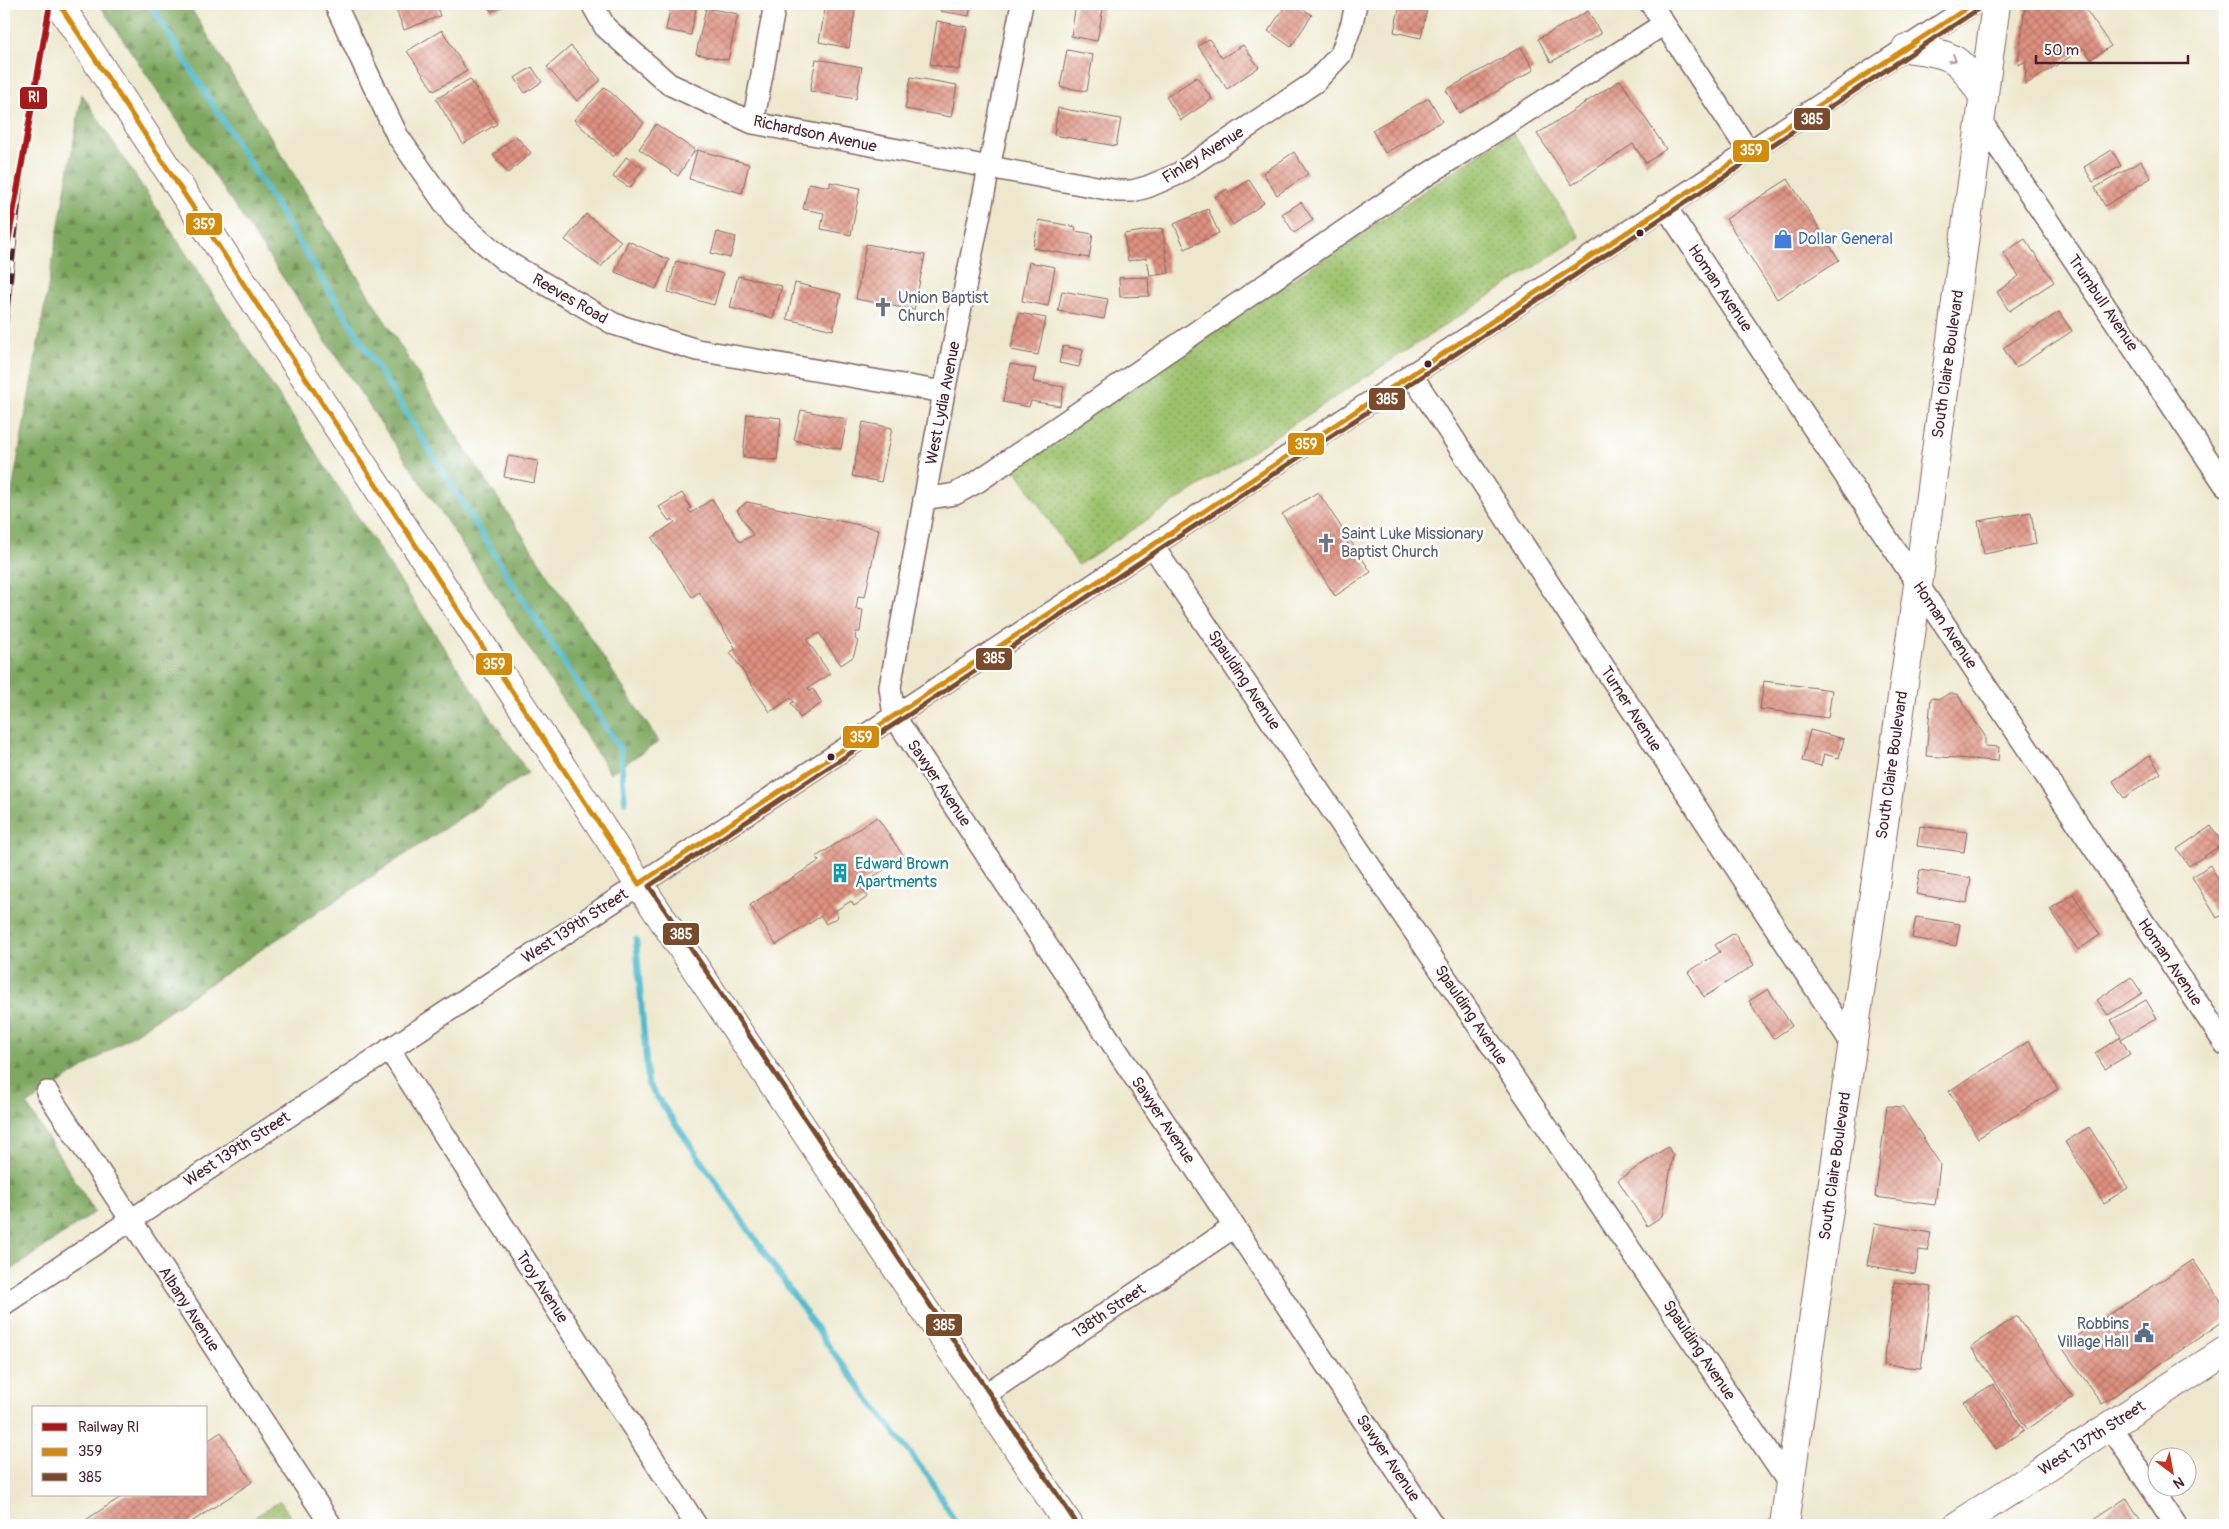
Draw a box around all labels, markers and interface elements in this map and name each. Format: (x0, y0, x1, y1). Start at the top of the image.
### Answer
scale bar (2036, 32, 2189, 64)
text: 50 m (2044, 41, 2079, 60)
one-way arrow (1948, 53, 1957, 63)
line badge: RI (19, 86, 48, 110)
text: RI (28, 89, 40, 106)
line badge: 385 (1793, 107, 1831, 131)
street label: Richardson Avenue (751, 111, 879, 157)
text: 385 (1801, 111, 1824, 128)
street label: Finley Avenue (1158, 122, 1248, 188)
line badge: 359 (1732, 139, 1770, 163)
text: 359 (1740, 142, 1762, 159)
line badge: 359 (185, 212, 223, 236)
text: 359 (193, 216, 215, 233)
unlabelled marker (1635, 228, 1645, 238)
shop icon: Dollar General (1772, 228, 1794, 250)
place label: Dollar General (1798, 229, 1893, 249)
street label: Homan Avenue (1683, 240, 1757, 336)
street label: Trumbull Avenue (2063, 251, 2143, 355)
street label: Reeves Road (529, 269, 611, 329)
place label: Union Baptist Church (898, 288, 989, 326)
street label: South Claire Boulevard (1928, 289, 1968, 439)
church icon: Union Baptist Church (872, 296, 894, 318)
street label: West Lydia Avenue (921, 340, 965, 466)
unlabelled marker (1423, 359, 1433, 369)
line badge: 385 (1368, 387, 1406, 411)
text: 385 (1376, 391, 1399, 408)
line badge: 359 (1287, 432, 1325, 456)
text: 359 (1295, 436, 1317, 453)
place label: Saint Luke Missionary Baptist Church (1341, 524, 1484, 562)
church icon: Saint Luke Missionary Baptist Church (1315, 532, 1337, 554)
street label: Homan Avenue (1908, 577, 1982, 673)
street label: Spaulding Avenue (1203, 626, 1285, 734)
line badge: 385 (975, 647, 1013, 671)
text: 385 (983, 650, 1006, 667)
line badge: 359 (475, 652, 513, 676)
text: 359 (483, 656, 505, 673)
street label: Turner Avenue (1596, 663, 1666, 755)
street label: South Claire Boulevard (1872, 690, 1912, 840)
line badge: 359 (842, 725, 880, 749)
text: 359 (850, 729, 872, 746)
street label: Sawyer Avenue (903, 736, 975, 830)
unlabelled marker (826, 752, 836, 762)
place label: Edward Brown Apartments (855, 854, 949, 892)
building icon: Edward Brown Apartments (829, 862, 851, 884)
street label: West 139th Street (518, 884, 632, 968)
street label: Homan Avenue (2133, 914, 2207, 1010)
line badge: 385 (662, 922, 700, 946)
text: 385 (670, 926, 693, 943)
street label: Spaulding Avenue (1430, 961, 1512, 1069)
street label: Sawyer Avenue (1127, 1073, 1199, 1167)
street label: South Claire Boulevard (1815, 1091, 1855, 1241)
street label: West 139th Street (180, 1107, 294, 1191)
street label: Troy Avenue (511, 1247, 573, 1327)
street label: Albany Avenue (154, 1263, 224, 1355)
street label: 138th Street (1069, 1279, 1150, 1343)
street label: Spaulding Avenue (1658, 1296, 1740, 1404)
line badge: 385 (925, 1313, 963, 1337)
place label: Robbins Village Hall (2057, 1314, 2129, 1352)
text: 385 (933, 1317, 956, 1334)
public building icon: Robbins Village Hall (2133, 1322, 2155, 1344)
street label: West 137th Street (2035, 1396, 2150, 1480)
legend (32, 1406, 208, 1496)
street label: Sawyer Avenue (1352, 1411, 1424, 1505)
text: Railway RI (78, 1418, 140, 1437)
text: 359 (78, 1442, 102, 1461)
north arrow (2146, 1446, 2196, 1496)
text: 385 (78, 1468, 102, 1487)
text: N (2170, 1473, 2187, 1492)

